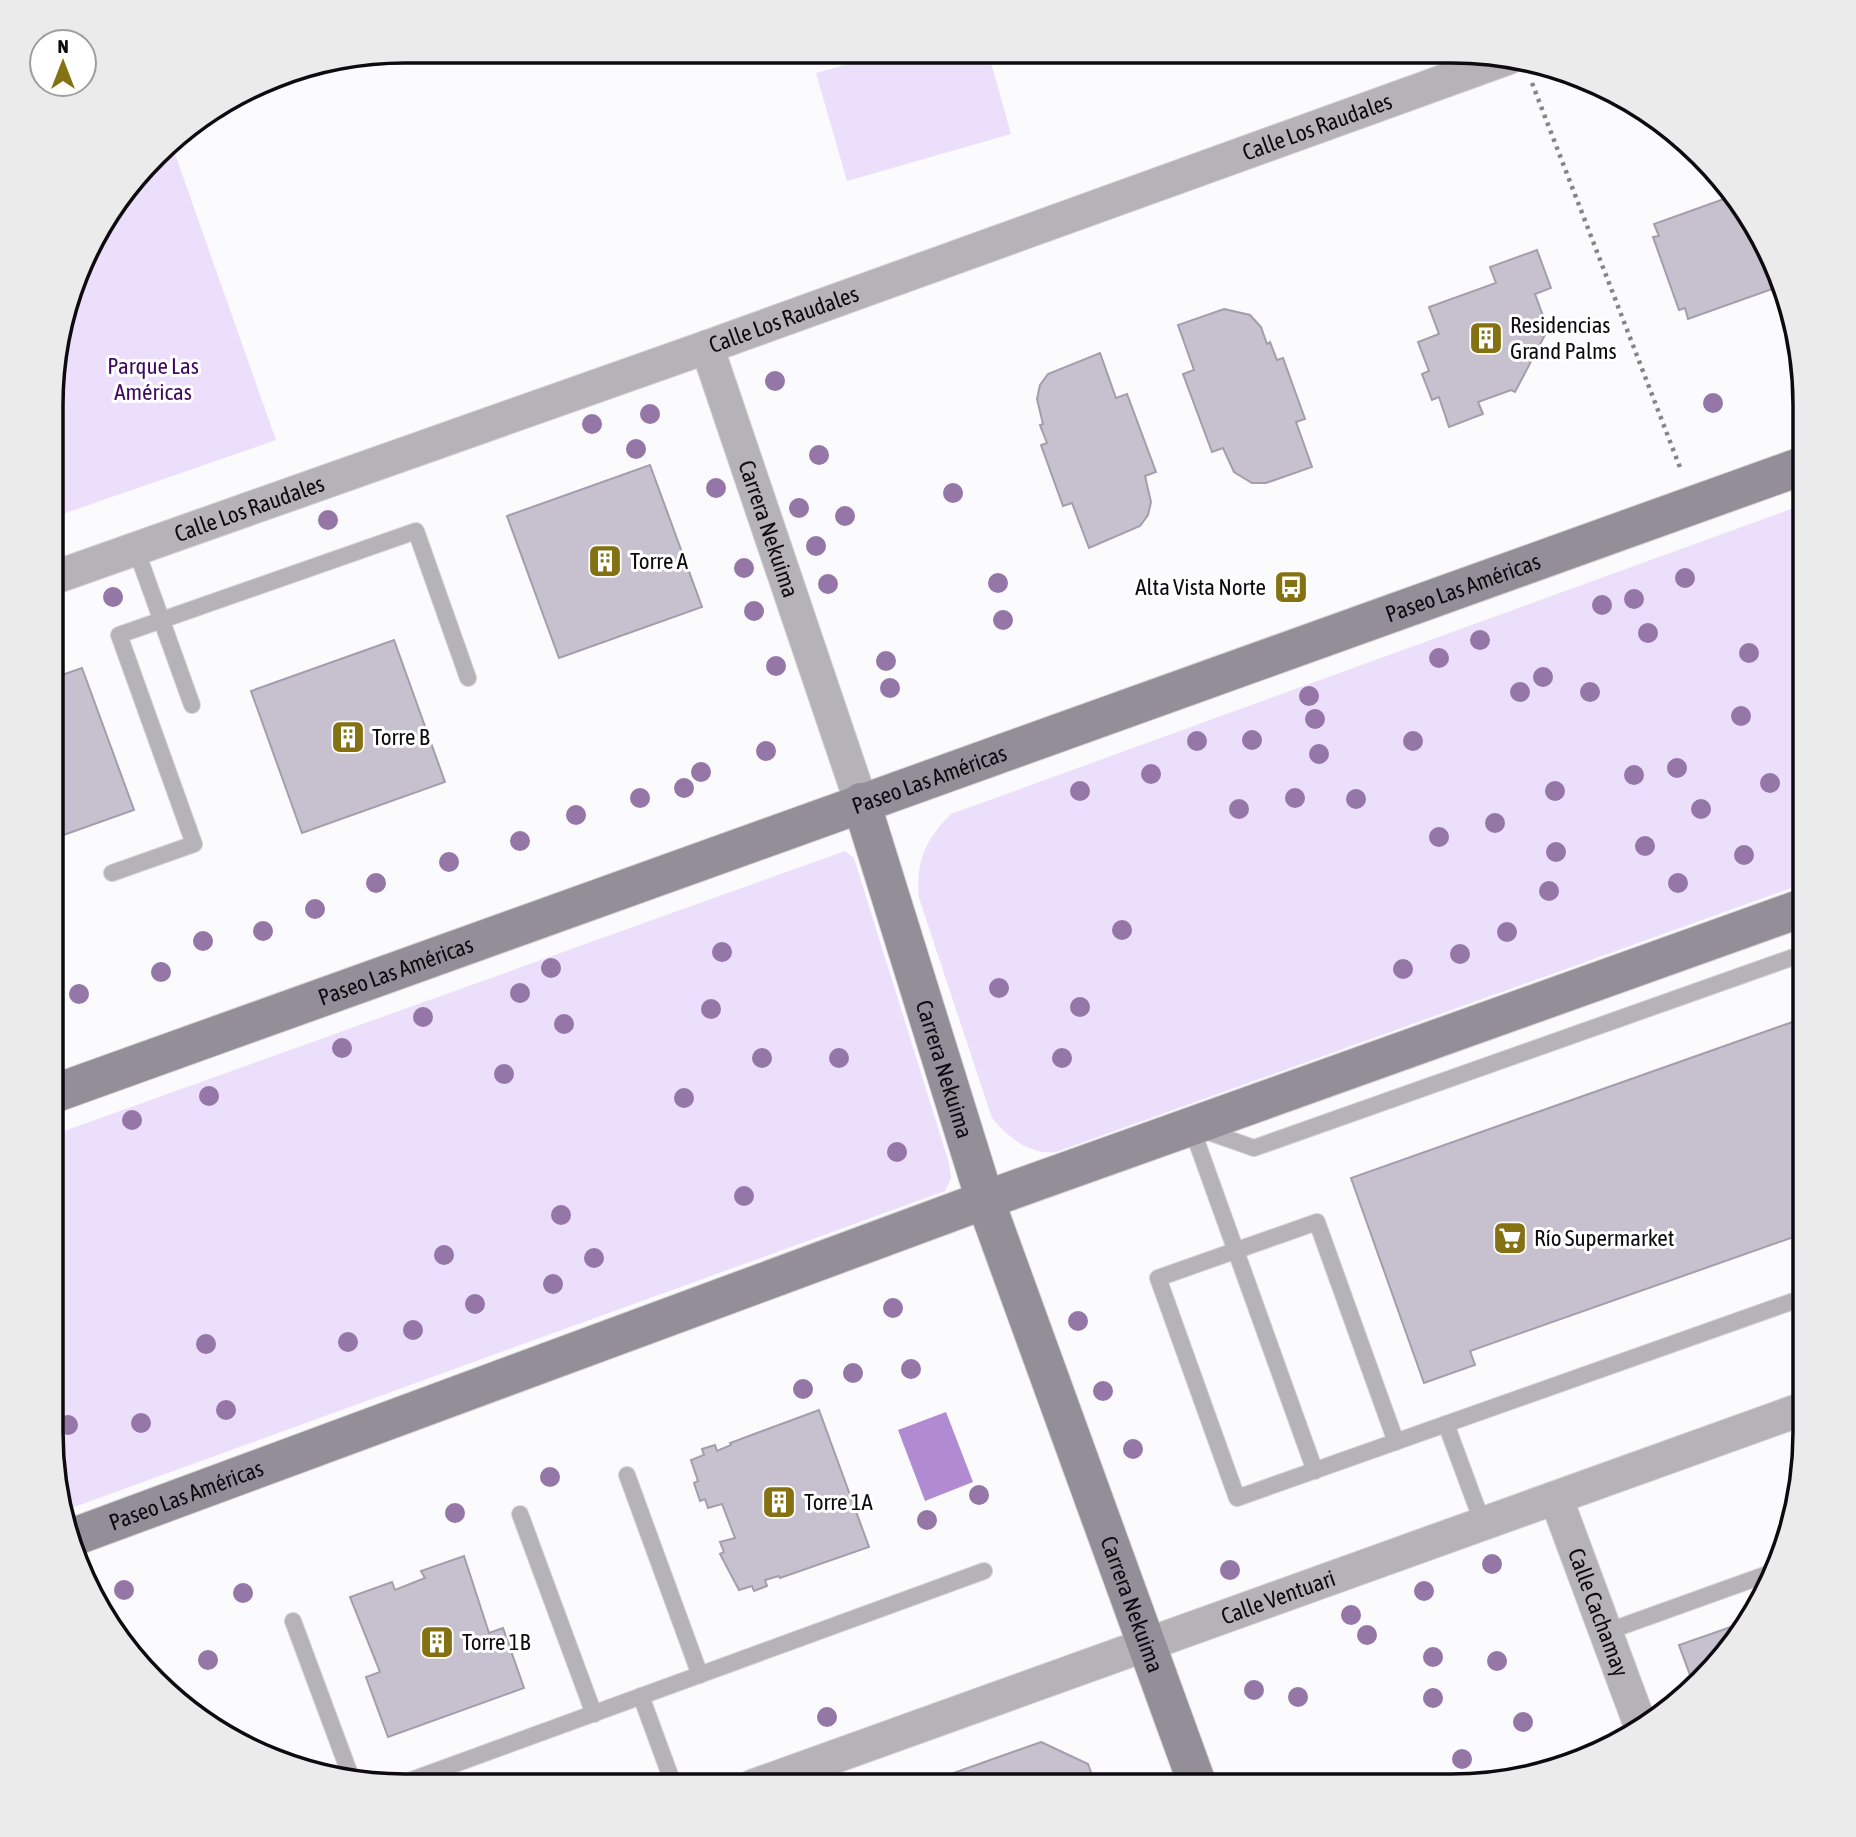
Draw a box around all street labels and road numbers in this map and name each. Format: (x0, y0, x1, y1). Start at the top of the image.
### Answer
street label: Calle Los Raudales (1239, 88, 1395, 166)
street label: Calle Los Raudales (705, 280, 862, 358)
street label: Carrera Nekuima (733, 457, 804, 601)
street label: Calle Los Raudales (171, 470, 328, 547)
street label: Paseo Las Américas (1382, 548, 1544, 628)
street label: Paseo Las Américas (848, 740, 1010, 819)
street label: Paseo Las Américas (315, 931, 476, 1011)
street label: Carrera Nekuima (911, 997, 978, 1142)
street label: Paseo Las Américas (105, 1455, 267, 1536)
street label: Carrera Nekuima (1095, 1533, 1169, 1676)
street label: Calle Cachamay (1563, 1545, 1634, 1680)
street label: Calle Ventuari (1218, 1565, 1339, 1630)

